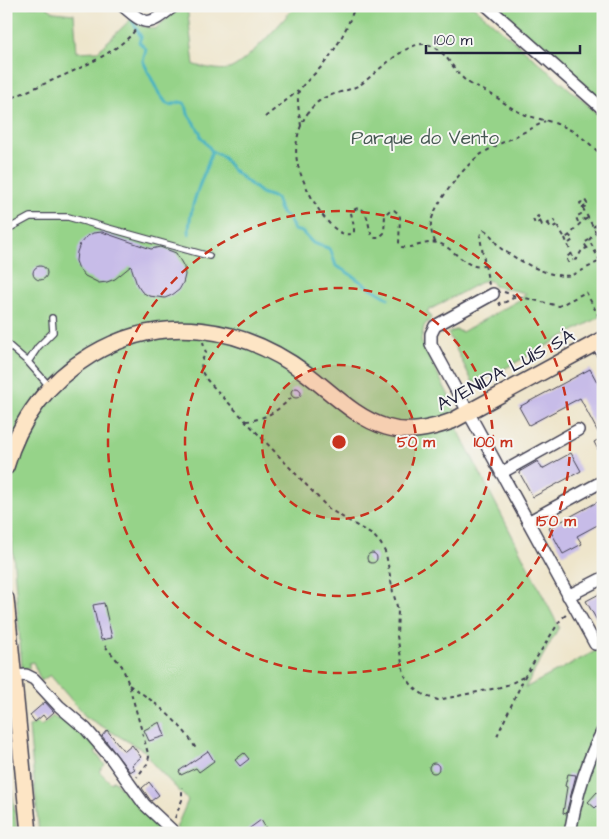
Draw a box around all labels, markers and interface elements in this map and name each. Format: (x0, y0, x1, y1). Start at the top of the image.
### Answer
scale bar (426, 22, 580, 54)
text: 100 m (434, 30, 473, 51)
park label: Parque do Vento (351, 125, 499, 152)
street label: AVENIDA LUÍS SÁ (432, 322, 580, 418)
text: 50 m (397, 432, 435, 453)
text: 100 m (474, 432, 513, 453)
centre of rings (330, 433, 348, 451)
text: 150 m (536, 511, 576, 532)

